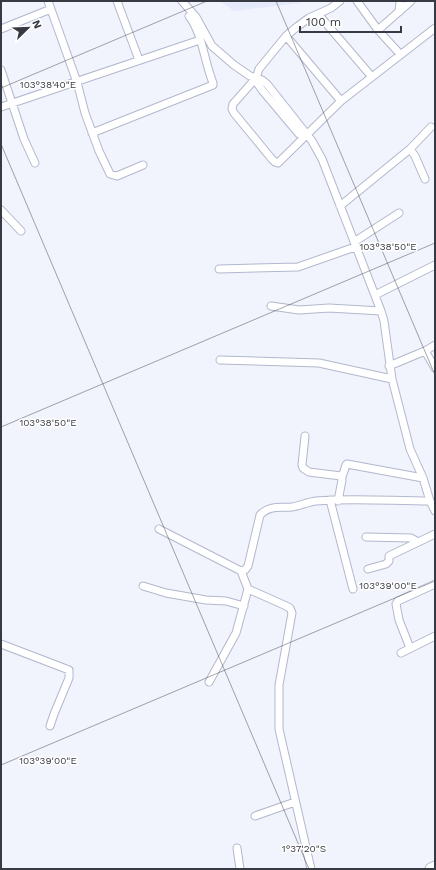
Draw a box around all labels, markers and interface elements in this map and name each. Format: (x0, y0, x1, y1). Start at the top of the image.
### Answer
north arrow (8, 8, 48, 48)
scale bar (300, 8, 401, 34)
text: 100 m (306, 15, 341, 29)
text: N (29, 18, 44, 31)
text: 103°38'40"E (20, 79, 76, 90)
text: 103°38'50"E (359, 241, 417, 252)
text: 103°38'50"E (19, 417, 77, 428)
text: 103°39'00"E (359, 580, 417, 591)
text: 103°39'00"E (19, 755, 77, 766)
text: 1°37'20"S (282, 843, 326, 854)

